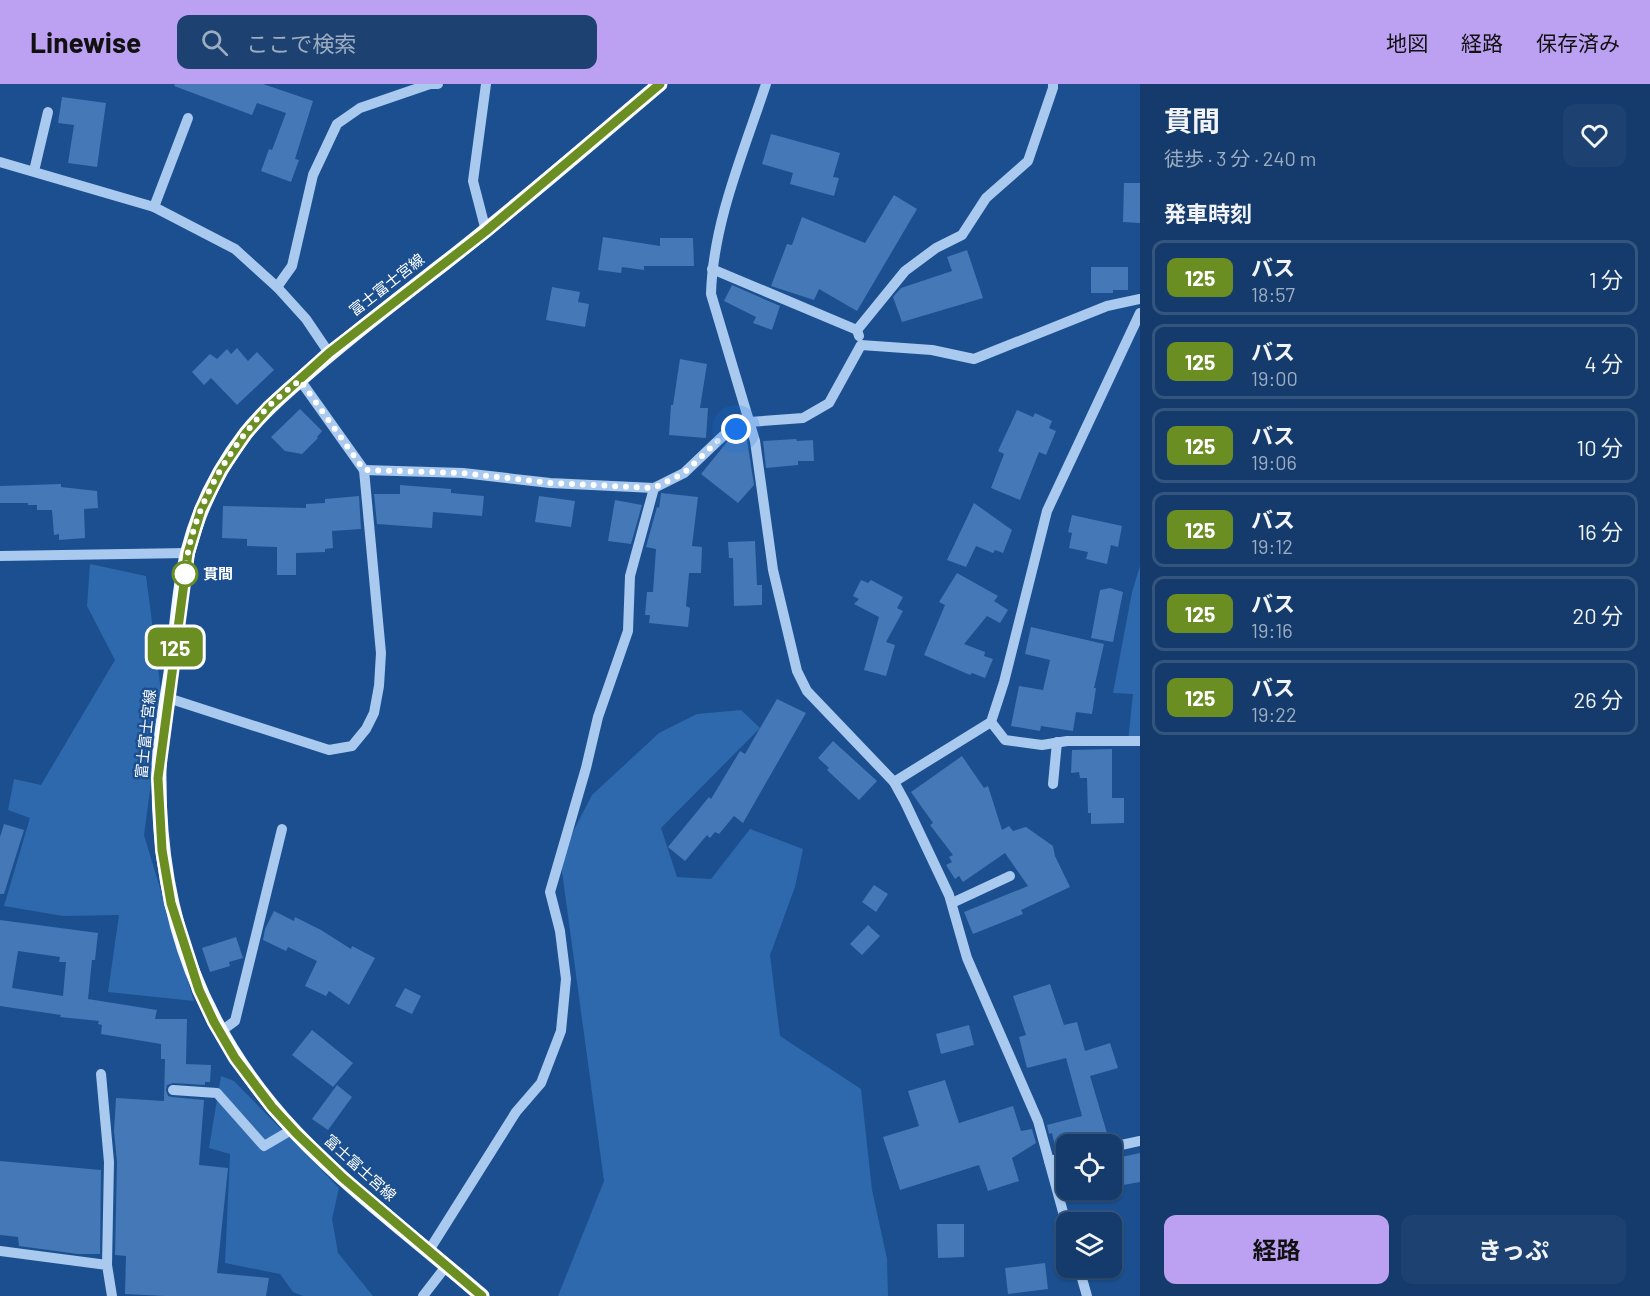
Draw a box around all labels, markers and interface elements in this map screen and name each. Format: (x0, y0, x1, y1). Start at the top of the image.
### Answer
search box (177, 15, 597, 69)
text: Linewise (30, 25, 141, 59)
icon: search (198, 26, 231, 59)
text: ここで検索 (246, 30, 356, 56)
text: 地図 (1386, 30, 1428, 55)
text: 経路 (1461, 30, 1503, 55)
text: 保存済み (1536, 30, 1620, 55)
text: 貫間 (1164, 103, 1220, 137)
button: heart (1563, 104, 1626, 167)
text: 徒歩 · 3 分 · 240 m (1164, 146, 1316, 170)
text: 発車時刻 (1164, 200, 1252, 226)
street label: 富士富士宮線 (345, 249, 427, 319)
text: バス (1251, 254, 1295, 280)
text: 125 (1185, 265, 1215, 290)
text: 1 分 (1589, 266, 1623, 292)
text: 18:57 (1251, 282, 1295, 306)
text: バス (1251, 338, 1295, 364)
text: 125 (1185, 349, 1215, 374)
text: 4 分 (1584, 350, 1623, 376)
text: 19:00 (1251, 366, 1298, 390)
your location (721, 414, 751, 444)
text: バス (1251, 422, 1295, 448)
text: 125 (1185, 433, 1215, 458)
text: 10 分 (1576, 434, 1623, 460)
text: 19:06 (1251, 450, 1297, 474)
text: バス (1251, 506, 1295, 532)
text: 125 (1185, 517, 1215, 542)
text: 16 分 (1578, 518, 1623, 544)
text: 19:12 (1251, 534, 1293, 558)
marker: 貫間 (172, 561, 198, 587)
place label: 貫間 (203, 564, 233, 582)
text: バス (1251, 590, 1295, 616)
text: 125 (1185, 601, 1215, 626)
text: 20 分 (1572, 602, 1623, 628)
text: 19:16 (1251, 618, 1293, 642)
line badge: 125 (140, 628, 210, 666)
text: 125 (160, 635, 190, 660)
text: バス (1251, 674, 1295, 700)
text: 125 (1185, 685, 1215, 710)
text: 26 分 (1573, 686, 1623, 712)
street label: 富士富士宮線 (131, 688, 159, 780)
text: 19:22 (1251, 702, 1297, 726)
street label: 富士富士宮線 (321, 1130, 400, 1204)
map controls (1056, 1134, 1122, 1278)
button: locate (1056, 1134, 1122, 1200)
button: layers (1056, 1212, 1122, 1278)
button: 経路 (1164, 1215, 1389, 1284)
button: きっぷ (1401, 1215, 1626, 1284)

